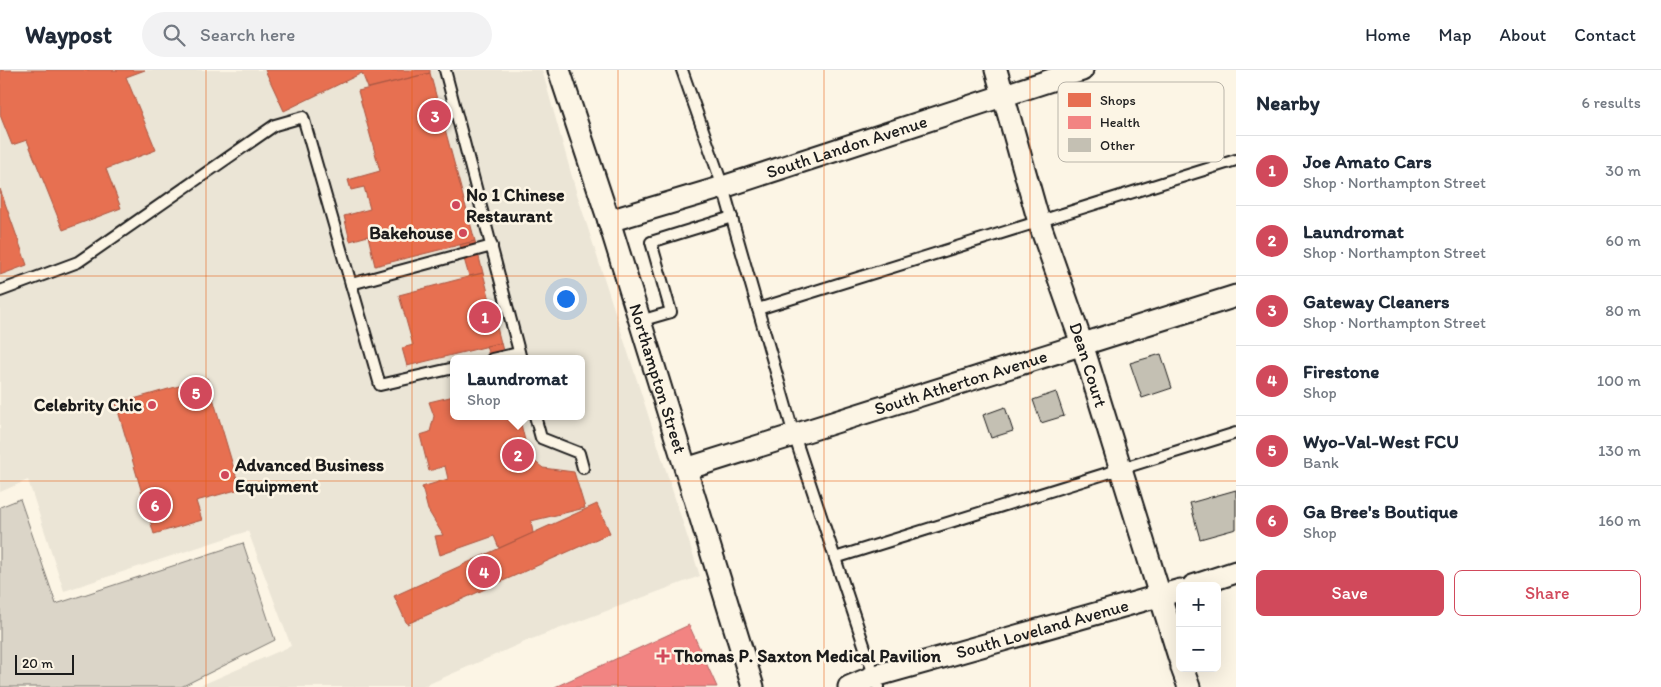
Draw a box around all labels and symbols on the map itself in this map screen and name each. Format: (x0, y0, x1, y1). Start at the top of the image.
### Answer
legend (1058, 82, 1224, 162)
text: Shops (1100, 92, 1136, 109)
pin: 3 (419, 97, 451, 135)
street label: South Landon Avenue (763, 110, 930, 183)
text: Health (1100, 114, 1140, 131)
text: Other (1100, 137, 1135, 154)
place label: No 1 Chinese Restaurant (466, 184, 565, 227)
marker: No 1 Chinese Restaurant (450, 199, 462, 211)
place label: Bakehouse (369, 222, 453, 244)
marker: Bakehouse (457, 227, 469, 239)
your location (553, 286, 579, 312)
pin: 1 (469, 298, 501, 336)
street label: Northampton Street (624, 301, 691, 456)
street label: Dean Court (1064, 319, 1112, 410)
street label: South Atherton Avenue (872, 345, 1050, 420)
pin: 5 (180, 374, 212, 412)
place label: Celebrity Chic (34, 394, 143, 416)
marker: Celebrity Chic (146, 399, 158, 411)
pin: 2 (502, 436, 534, 474)
place label: Advanced Business Equipment (234, 454, 384, 497)
marker: Advanced Business Equipment (219, 469, 231, 481)
pin: 6 (139, 486, 171, 524)
pin: 4 (468, 553, 500, 591)
street label: South Loveland Avenue (953, 594, 1131, 664)
place label: Thomas P. Saxton Medical Pavilion (673, 645, 942, 667)
marker: Thomas P. Saxton Medical Pavilion (656, 649, 670, 663)
scale bar (15, 652, 74, 675)

